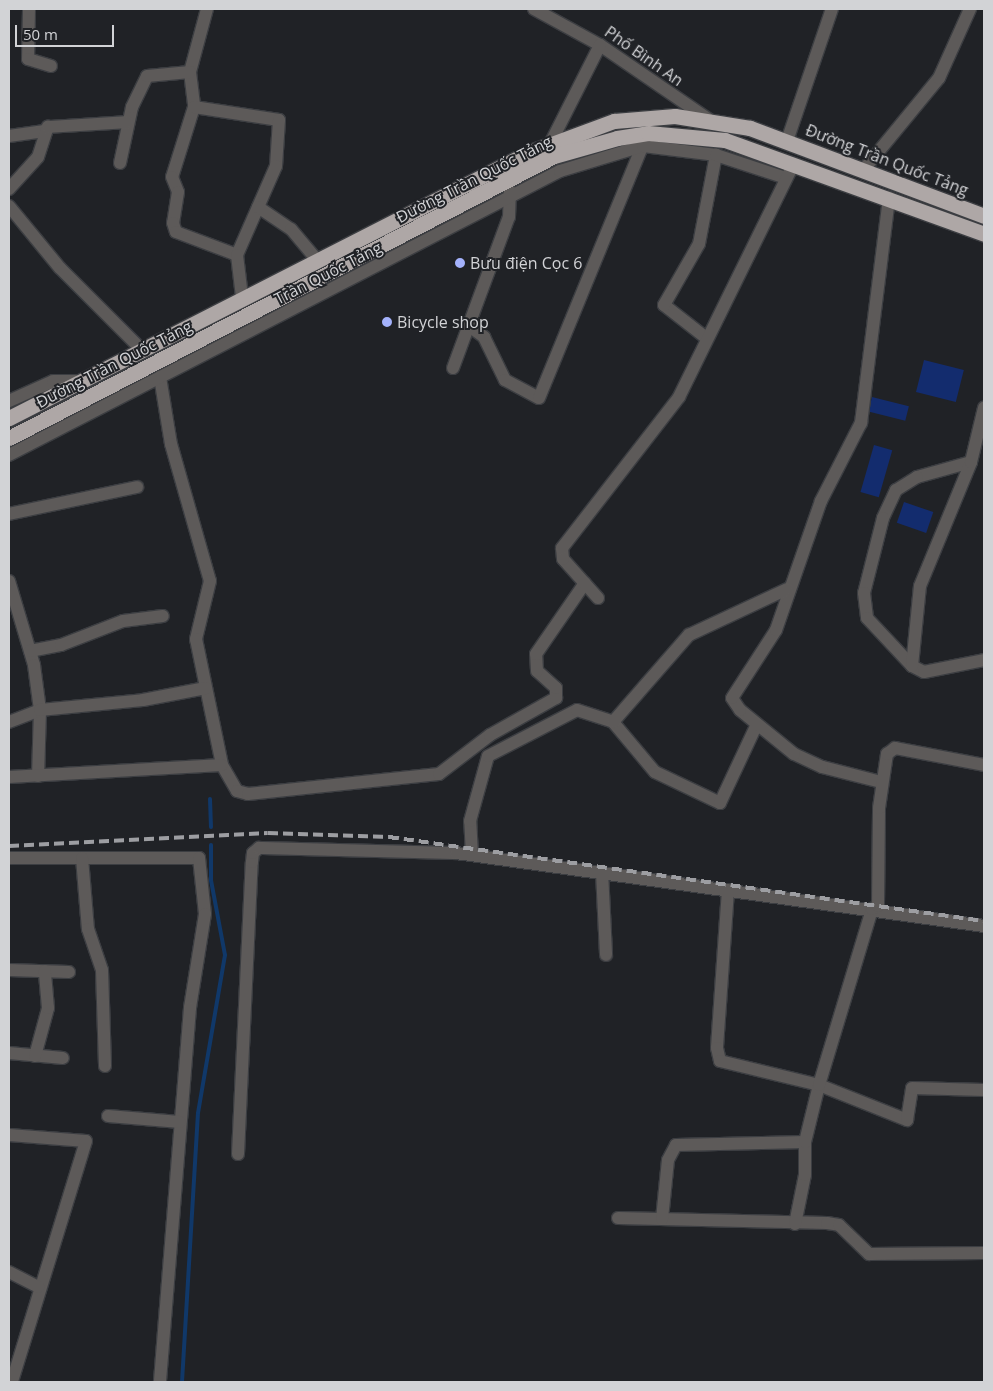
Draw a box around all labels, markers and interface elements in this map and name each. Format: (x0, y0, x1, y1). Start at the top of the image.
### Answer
scale bar (18, 15, 116, 47)
street label: Phố Bình An (601, 22, 687, 90)
text: 50 m (23, 24, 58, 44)
street label: Đường Trần Quốc Tảng (803, 120, 971, 200)
street label: Đường Trần Quốc Tảng (393, 131, 555, 227)
street label: Trần Quốc Tảng (271, 238, 385, 308)
place label: Bưu điện Cọc 6 (470, 253, 582, 273)
marker: Bưu điện Cọc 6 (454, 257, 466, 269)
place label: Bicycle shop (397, 312, 489, 332)
street label: Đường Trần Quốc Tảng (33, 316, 195, 412)
marker: Bicycle shop (381, 316, 393, 328)

